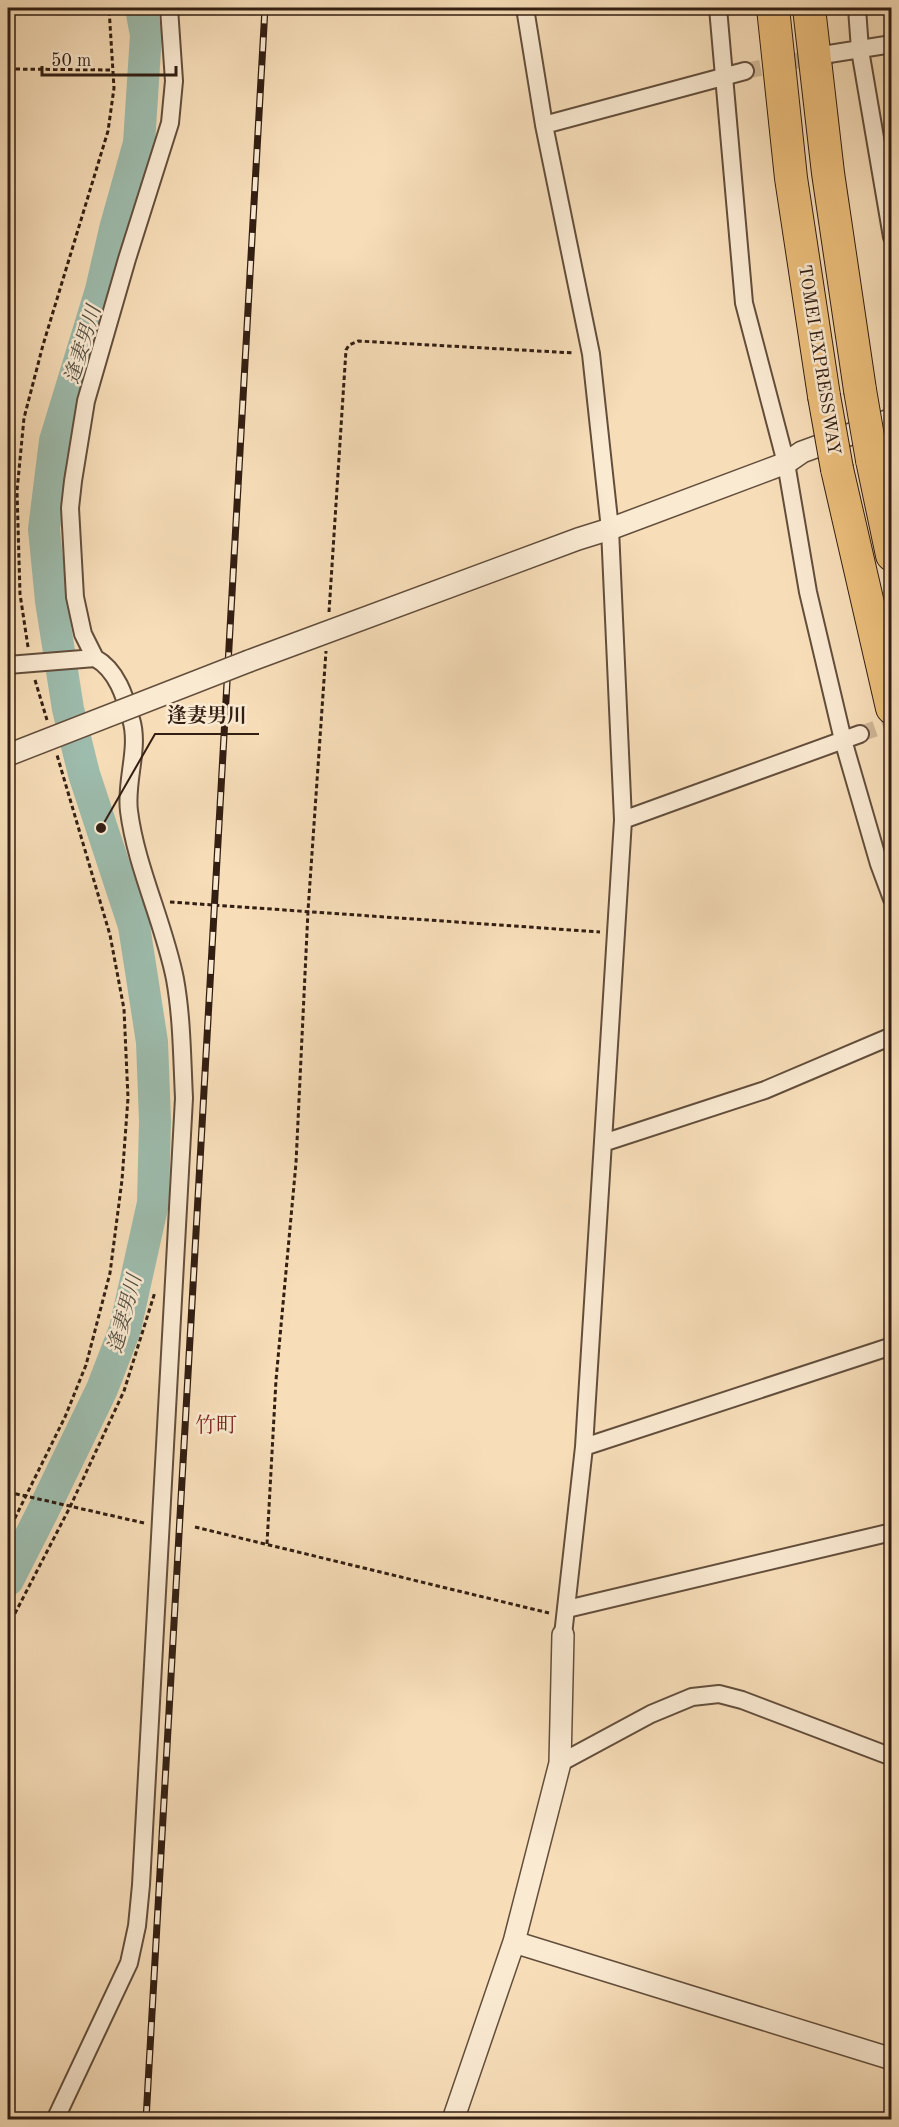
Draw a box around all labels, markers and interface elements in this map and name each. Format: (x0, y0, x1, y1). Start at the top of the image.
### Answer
scale bar (42, 39, 176, 77)
text: 50 m (51, 52, 91, 70)
street label: TOMEI EXPRESSWAY (795, 264, 843, 456)
water label: 逢妻男川 (61, 301, 106, 386)
callout: 逢妻男川 (155, 696, 259, 734)
text: 逢妻男川 (167, 704, 247, 727)
water label: 逢妻男川 (104, 1270, 147, 1355)
district label: 竹町 (195, 1414, 237, 1437)

